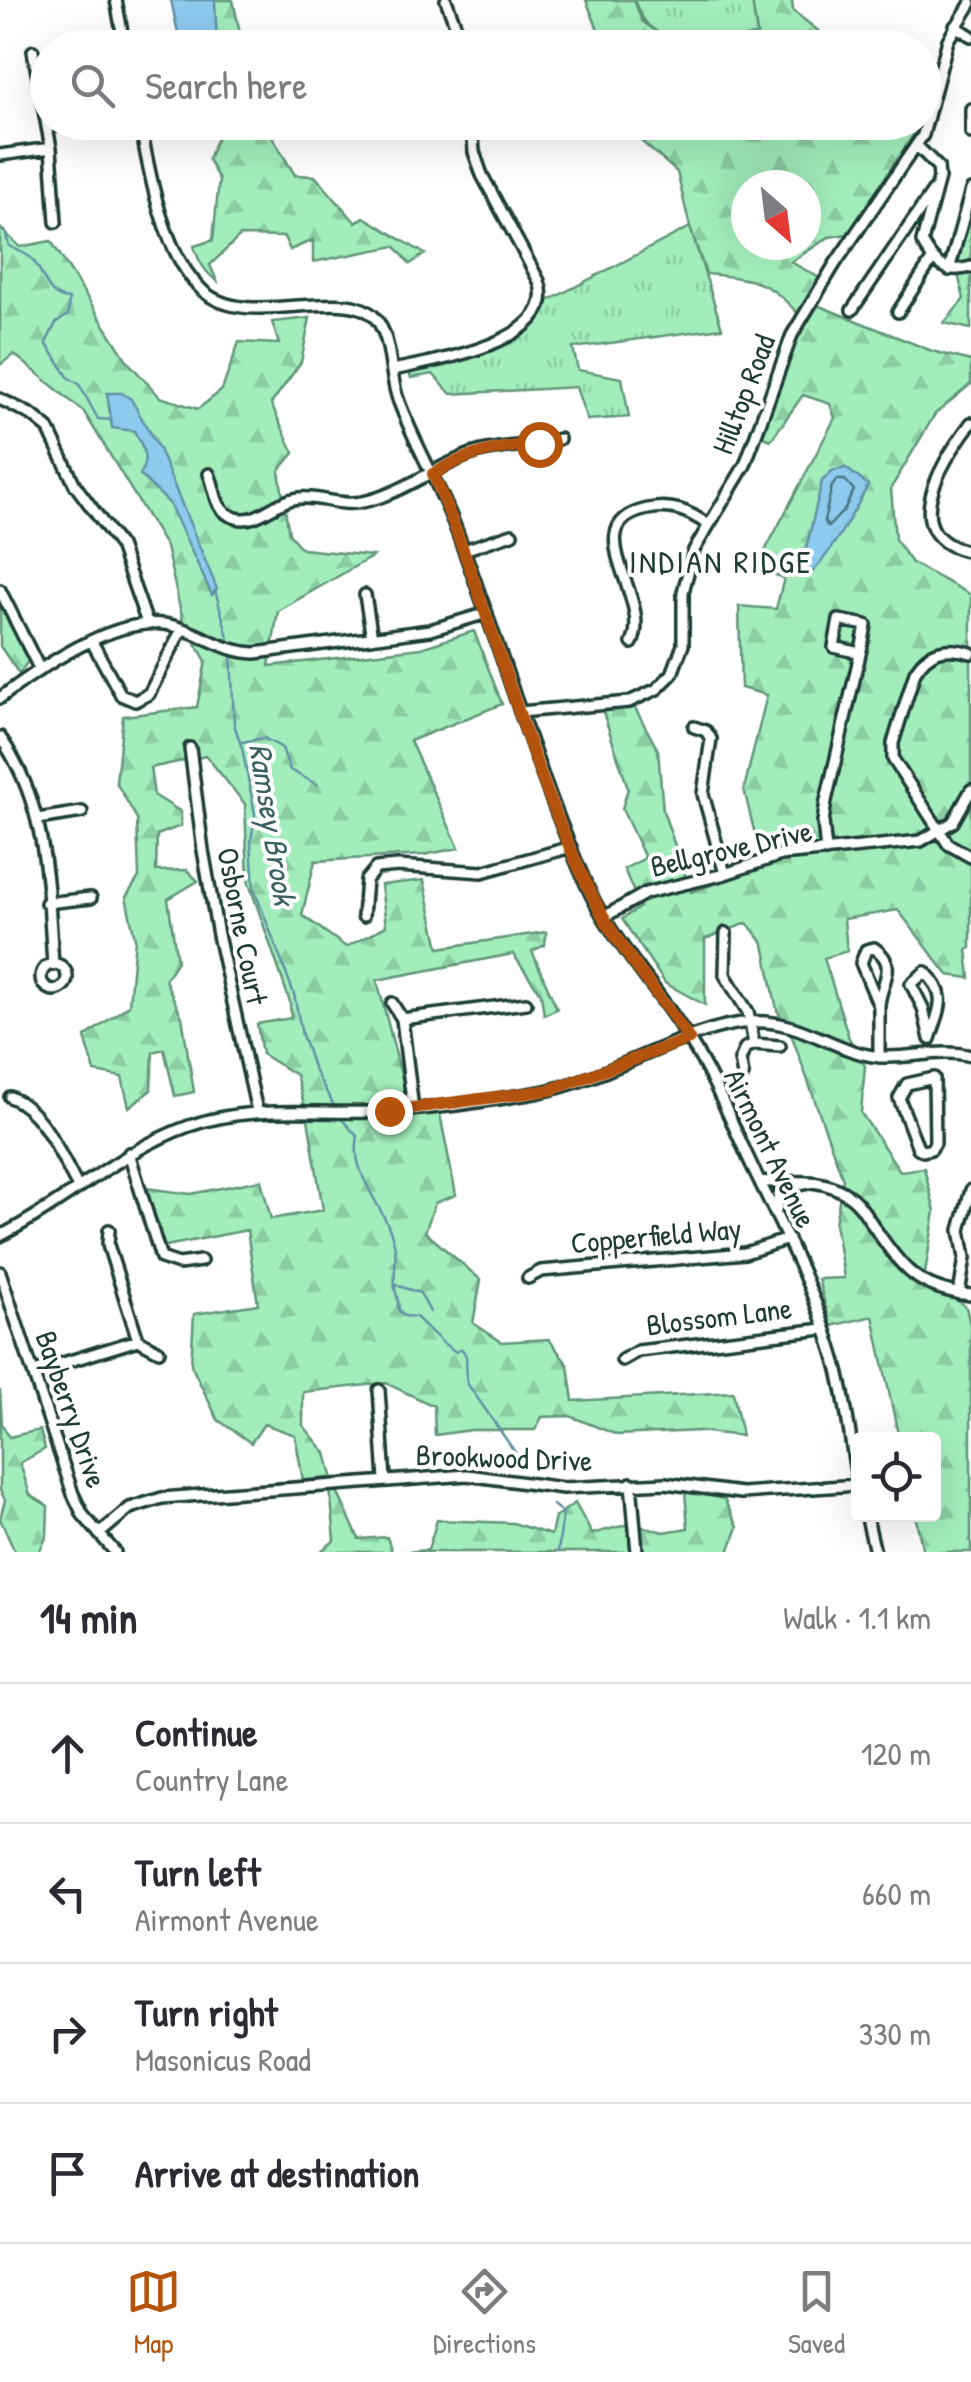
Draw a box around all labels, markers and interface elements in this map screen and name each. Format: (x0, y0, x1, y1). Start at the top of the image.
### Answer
search box (30, 30, 941, 140)
icon: search (65, 58, 120, 113)
text: Search here (145, 59, 307, 111)
north arrow (731, 170, 821, 260)
street label: Hilltop Road (702, 328, 784, 460)
route start (517, 422, 563, 468)
district label: INDIAN RIDGE (629, 540, 813, 583)
water label: Ramsey Brook (239, 740, 307, 910)
street label: Bellgrove Drive (646, 810, 816, 886)
street label: Osborne Court (208, 844, 278, 1009)
street label: Airmont Avenue (715, 1062, 827, 1234)
route end (367, 1089, 413, 1135)
street label: Copperfield Way (569, 1208, 743, 1262)
street label: Blossom Lane (644, 1287, 794, 1345)
street label: Bayberry Drive (27, 1325, 117, 1493)
map controls (851, 1432, 941, 1522)
button: locate (851, 1432, 941, 1522)
street label: Brookwood Drive (415, 1434, 593, 1480)
text: 14 min (40, 1589, 138, 1646)
text: Walk · 1.1 km (783, 1596, 931, 1639)
text: Continue (135, 1706, 257, 1758)
icon: ahead (40, 1726, 95, 1781)
text: 120 m (861, 1732, 931, 1775)
text: Country Lane (135, 1758, 289, 1801)
text: Turn left (135, 1846, 260, 1898)
icon: left (40, 1866, 95, 1921)
text: 660 m (862, 1872, 931, 1915)
text: Airmont Avenue (135, 1898, 319, 1941)
text: Turn right (135, 1986, 278, 2038)
icon: right (40, 2006, 95, 2061)
text: 330 m (859, 2012, 931, 2055)
text: Masonicus Road (135, 2038, 311, 2081)
icon: arrive (40, 2146, 95, 2201)
text: Arrive at destination (135, 2147, 419, 2199)
tab: Map (126, 2264, 181, 2362)
tab: Directions (433, 2264, 536, 2362)
tab: Saved (788, 2264, 845, 2362)

